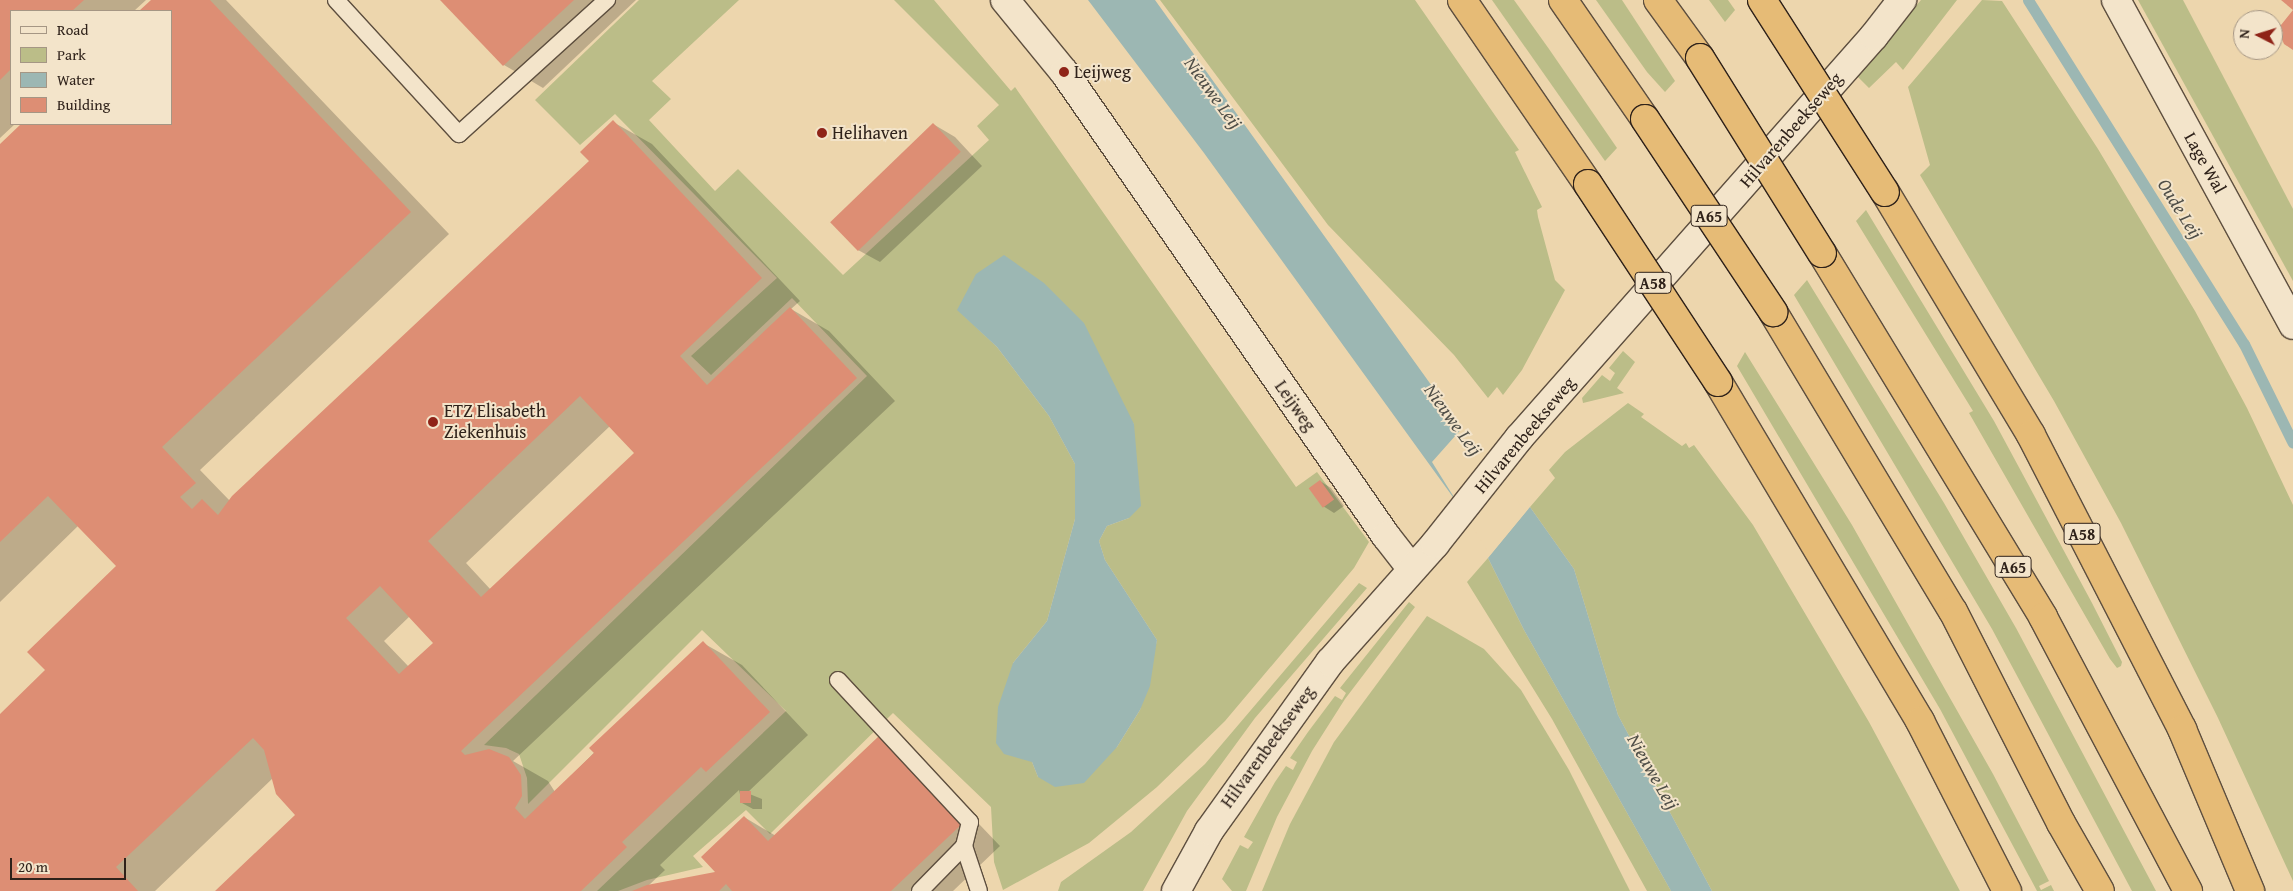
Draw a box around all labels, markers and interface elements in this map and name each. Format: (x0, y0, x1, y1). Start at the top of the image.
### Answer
legend (10, 10, 172, 125)
north arrow (2233, 10, 2283, 60)
text: Road (57, 19, 88, 40)
text: N (2234, 28, 2254, 39)
text: Park (57, 44, 86, 65)
water label: Nieuwe Leij (1179, 52, 1247, 134)
place label: Leijweg (1074, 61, 1131, 83)
marker: Leijweg (1058, 66, 1070, 78)
street label: Hilvarenbeekseweg (1735, 68, 1847, 192)
text: Water (57, 69, 95, 90)
text: Building (57, 94, 110, 115)
place label: Helihaven (832, 122, 908, 144)
marker: Helihaven (816, 127, 828, 139)
street label: Lage Wal (2179, 129, 2231, 197)
water label: Oude Leij (2153, 175, 2207, 243)
road number: A65 (1690, 202, 1728, 230)
road number: A58 (1634, 270, 1672, 296)
street label: Hilvarenbeekseweg (1470, 372, 1580, 498)
street label: Leijweg (1270, 376, 1320, 436)
water label: Nieuwe Leij (1419, 379, 1487, 461)
place label: ETZ Elisabeth Ziekenhuis (444, 401, 546, 444)
marker: ETZ Elisabeth Ziekenhuis (426, 415, 440, 429)
road number: A58 (2063, 520, 2101, 548)
road number: A65 (1994, 554, 2032, 580)
street label: Hilvarenbeekseweg (1216, 682, 1320, 812)
water label: Nieuwe Leij (1622, 730, 1684, 814)
scale bar (12, 848, 129, 880)
text: 20 m (18, 856, 48, 877)

